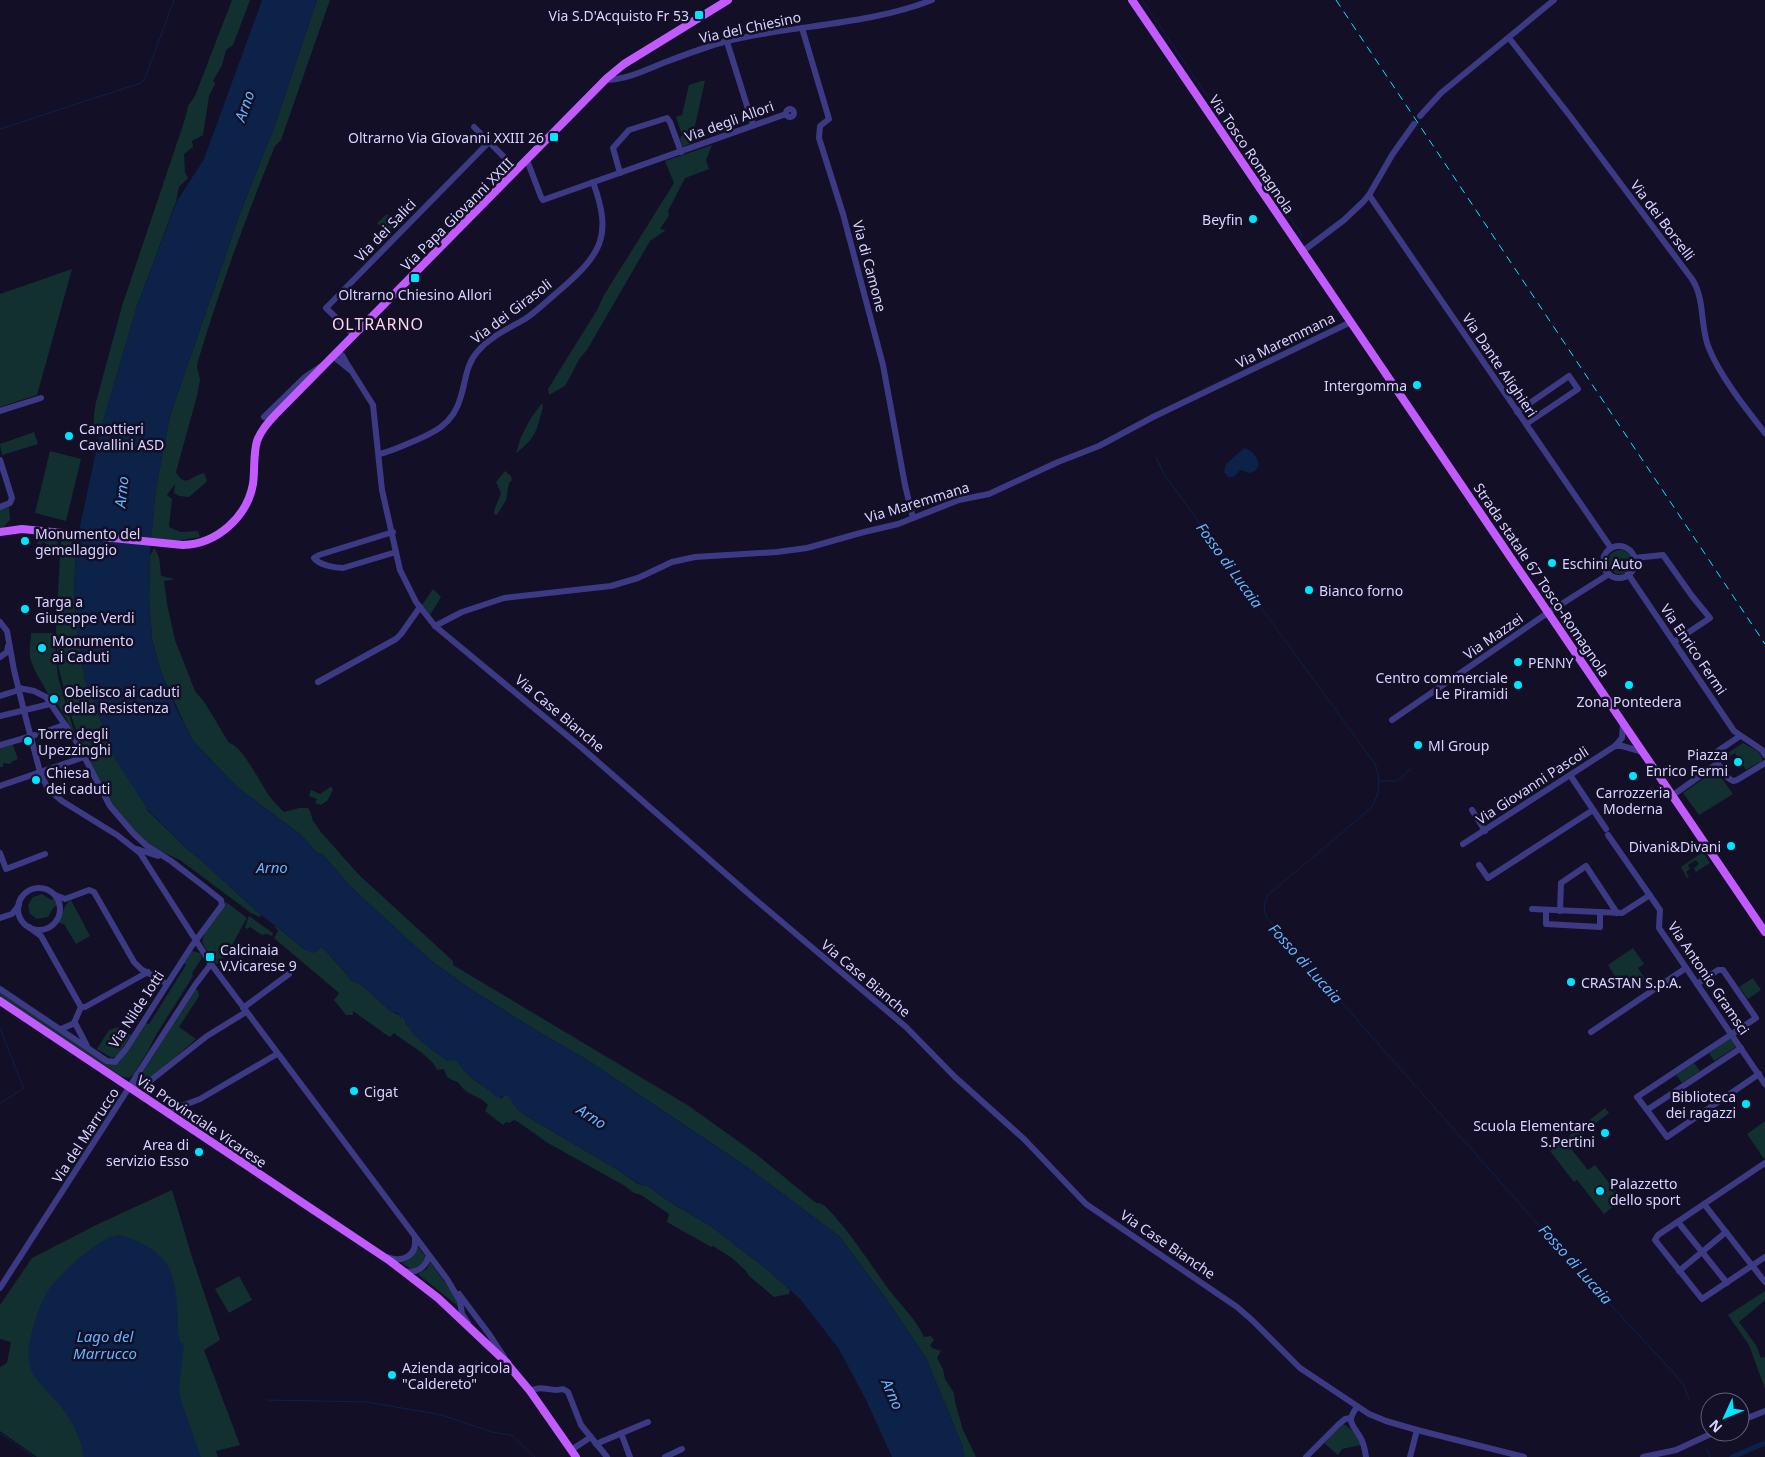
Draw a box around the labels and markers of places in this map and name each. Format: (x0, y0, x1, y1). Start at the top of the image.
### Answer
place label: Via S.D'Acquisto Fr 53 (549, 6, 689, 25)
marker: Via S.D'Acquisto Fr 53 (693, 9, 705, 21)
place label: Oltrarno Via GIovanni XXIII 26 (348, 128, 544, 147)
marker: Oltrarno Via GIovanni XXIII 26 (548, 131, 560, 143)
place label: Beyfin (1202, 210, 1243, 229)
marker: Beyfin (1247, 213, 1259, 225)
marker: Oltrarno Chiesino Allori (409, 272, 421, 284)
place label: Oltrarno Chiesino Allori (338, 285, 492, 304)
place label: Intergomma (1324, 376, 1407, 395)
marker: Intergomma (1411, 379, 1423, 391)
place label: Canottieri Cavallini ASD (79, 419, 164, 454)
marker: Canottieri Cavallini ASD (63, 430, 75, 442)
place label: Monumento del gemellaggio (35, 524, 140, 559)
marker: Monumento del gemellaggio (19, 535, 31, 547)
place label: Eschini Auto (1562, 554, 1643, 573)
marker: Eschini Auto (1546, 557, 1558, 569)
place label: Bianco forno (1319, 581, 1403, 600)
marker: Bianco forno (1303, 584, 1315, 596)
place label: Targa a Giuseppe Verdi (35, 592, 135, 627)
marker: Targa a Giuseppe Verdi (19, 603, 31, 615)
place label: Monumento ai Caduti (52, 631, 134, 666)
marker: Monumento ai Caduti (36, 642, 48, 654)
place label: PENNY (1528, 653, 1574, 672)
marker: PENNY (1512, 656, 1524, 668)
place label: Centro commerciale Le Piramidi (1375, 668, 1508, 703)
marker: Centro commerciale Le Piramidi (1512, 679, 1524, 691)
marker: Zona Pontedera (1623, 679, 1635, 691)
place label: Obelisco ai caduti della Resistenza (64, 682, 180, 717)
place label: Zona Pontedera (1576, 692, 1682, 711)
marker: Obelisco ai caduti della Resistenza (48, 693, 60, 705)
place label: Torre degli Upezzinghi (38, 724, 111, 759)
marker: Torre degli Upezzinghi (22, 735, 34, 747)
place label: Ml Group (1428, 736, 1489, 755)
marker: Ml Group (1412, 739, 1424, 751)
place label: Piazza Enrico Fermi (1646, 745, 1728, 780)
marker: Piazza Enrico Fermi (1732, 756, 1744, 768)
place label: Chiesa dei caduti (46, 763, 110, 798)
marker: Carrozzeria Moderna (1627, 770, 1639, 782)
marker: Chiesa dei caduti (30, 774, 42, 786)
place label: Carrozzeria Moderna (1596, 783, 1670, 818)
place label: Divani&Divani (1629, 837, 1721, 856)
marker: Divani&Divani (1725, 840, 1737, 852)
place label: Calcinaia V.Vicarese 9 (220, 940, 297, 975)
marker: Calcinaia V.Vicarese 9 (204, 951, 216, 963)
place label: CRASTAN S.p.A. (1581, 973, 1682, 992)
marker: CRASTAN S.p.A. (1565, 976, 1577, 988)
place label: Cigat (364, 1082, 398, 1101)
marker: Cigat (348, 1085, 360, 1097)
place label: Biblioteca dei ragazzi (1666, 1087, 1736, 1122)
marker: Biblioteca dei ragazzi (1740, 1098, 1752, 1110)
place label: Scuola Elementare S.Pertini (1473, 1116, 1595, 1151)
marker: Scuola Elementare S.Pertini (1599, 1127, 1611, 1139)
place label: Area di servizio Esso (106, 1135, 189, 1170)
marker: Area di servizio Esso (193, 1146, 205, 1158)
place label: Palazzetto dello sport (1610, 1174, 1680, 1209)
marker: Palazzetto dello sport (1594, 1185, 1606, 1197)
place label: Azienda agricola "Caldereto" (402, 1358, 510, 1393)
marker: Azienda agricola "Caldereto" (386, 1369, 398, 1381)

